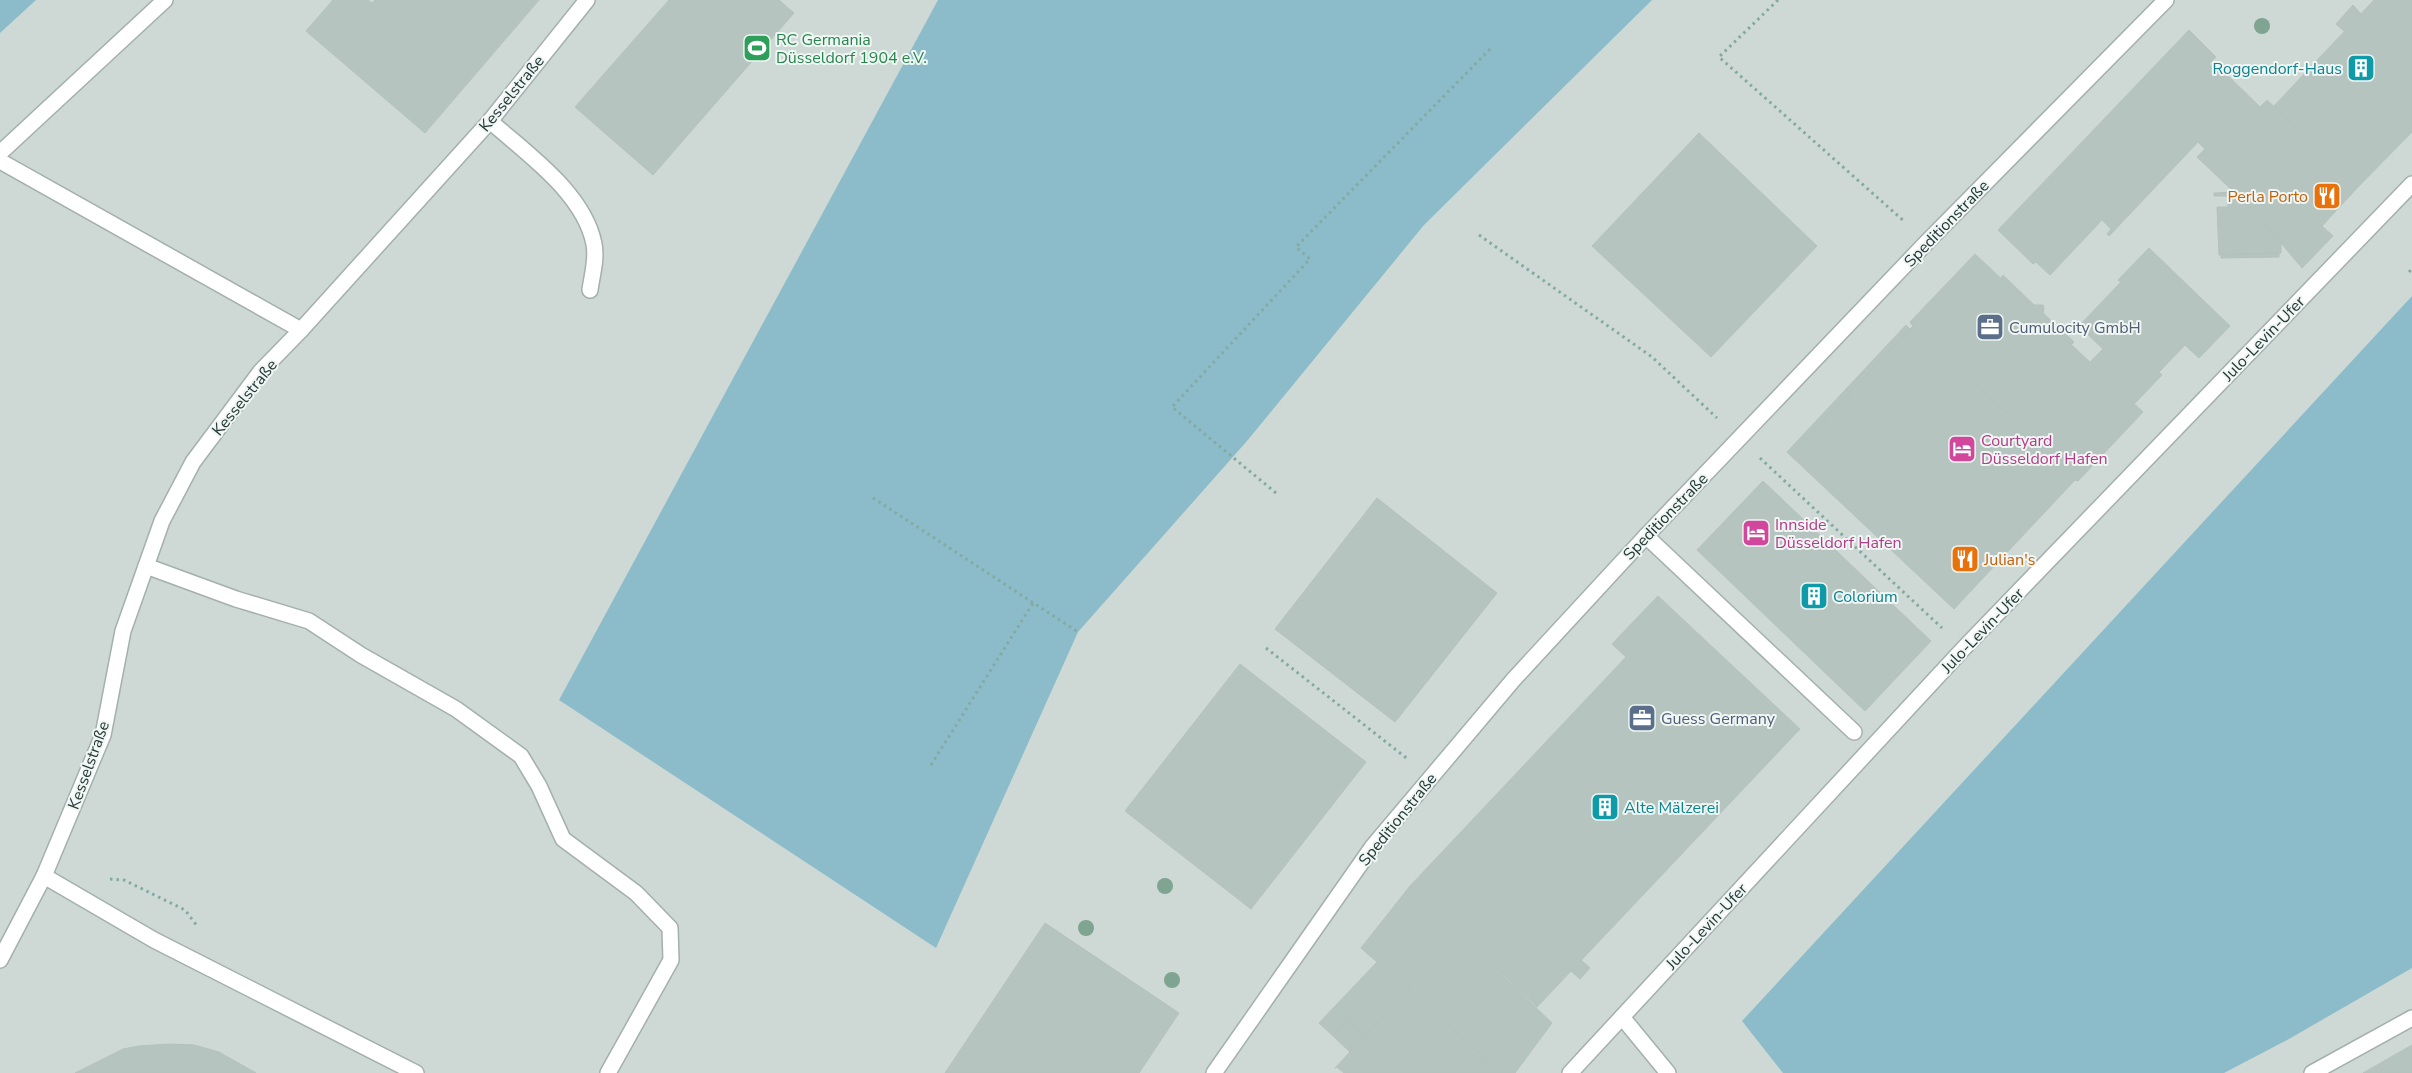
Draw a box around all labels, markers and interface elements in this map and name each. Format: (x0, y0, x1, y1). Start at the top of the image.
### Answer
place label: RC Germania Düsseldorf 1904 e.V. (776, 29, 927, 69)
sports icon: RC Germania Düsseldorf 1904 e.V. (742, 33, 772, 63)
street label: Kesselstraße (474, 51, 549, 137)
building icon: Roggendorf-Haus (2346, 53, 2376, 83)
place label: Roggendorf-Haus (2213, 58, 2342, 80)
street label: Speditionstraße (1899, 175, 1994, 272)
restaurant icon: Perla Porto (2312, 181, 2342, 211)
place label: Perla Porto (2227, 186, 2308, 208)
street label: Julo-Levin-Ufer (2217, 291, 2310, 387)
office icon: Cumulocity GmbH (1975, 312, 2005, 342)
place label: Cumulocity GmbH (2009, 317, 2141, 339)
street label: Kesselstraße (207, 355, 282, 441)
place label: Courtyard Düsseldorf Hafen (1981, 430, 2108, 470)
hotel icon: Courtyard Düsseldorf Hafen (1947, 434, 1977, 464)
street label: Speditionstraße (1618, 468, 1713, 565)
place label: Innside Düsseldorf Hafen (1775, 514, 1902, 554)
hotel icon: Innside Düsseldorf Hafen (1741, 518, 1771, 548)
restaurant icon: Julian's (1950, 544, 1980, 574)
place label: Julian's (1983, 549, 2035, 571)
building icon: Colorium (1799, 581, 1829, 611)
street label: Julo-Levin-Ufer (1936, 583, 2029, 679)
place label: Colorium (1833, 586, 1898, 608)
office icon: Guess Germany (1627, 703, 1657, 733)
place label: Guess Germany (1661, 708, 1776, 730)
street label: Kesselstraße (63, 718, 115, 813)
street label: Speditionstraße (1353, 769, 1442, 871)
building icon: Alte Mälzerei (1590, 792, 1620, 822)
place label: Alte Mälzerei (1624, 797, 1719, 819)
street label: Julo-Levin-Ufer (1660, 879, 1753, 975)

